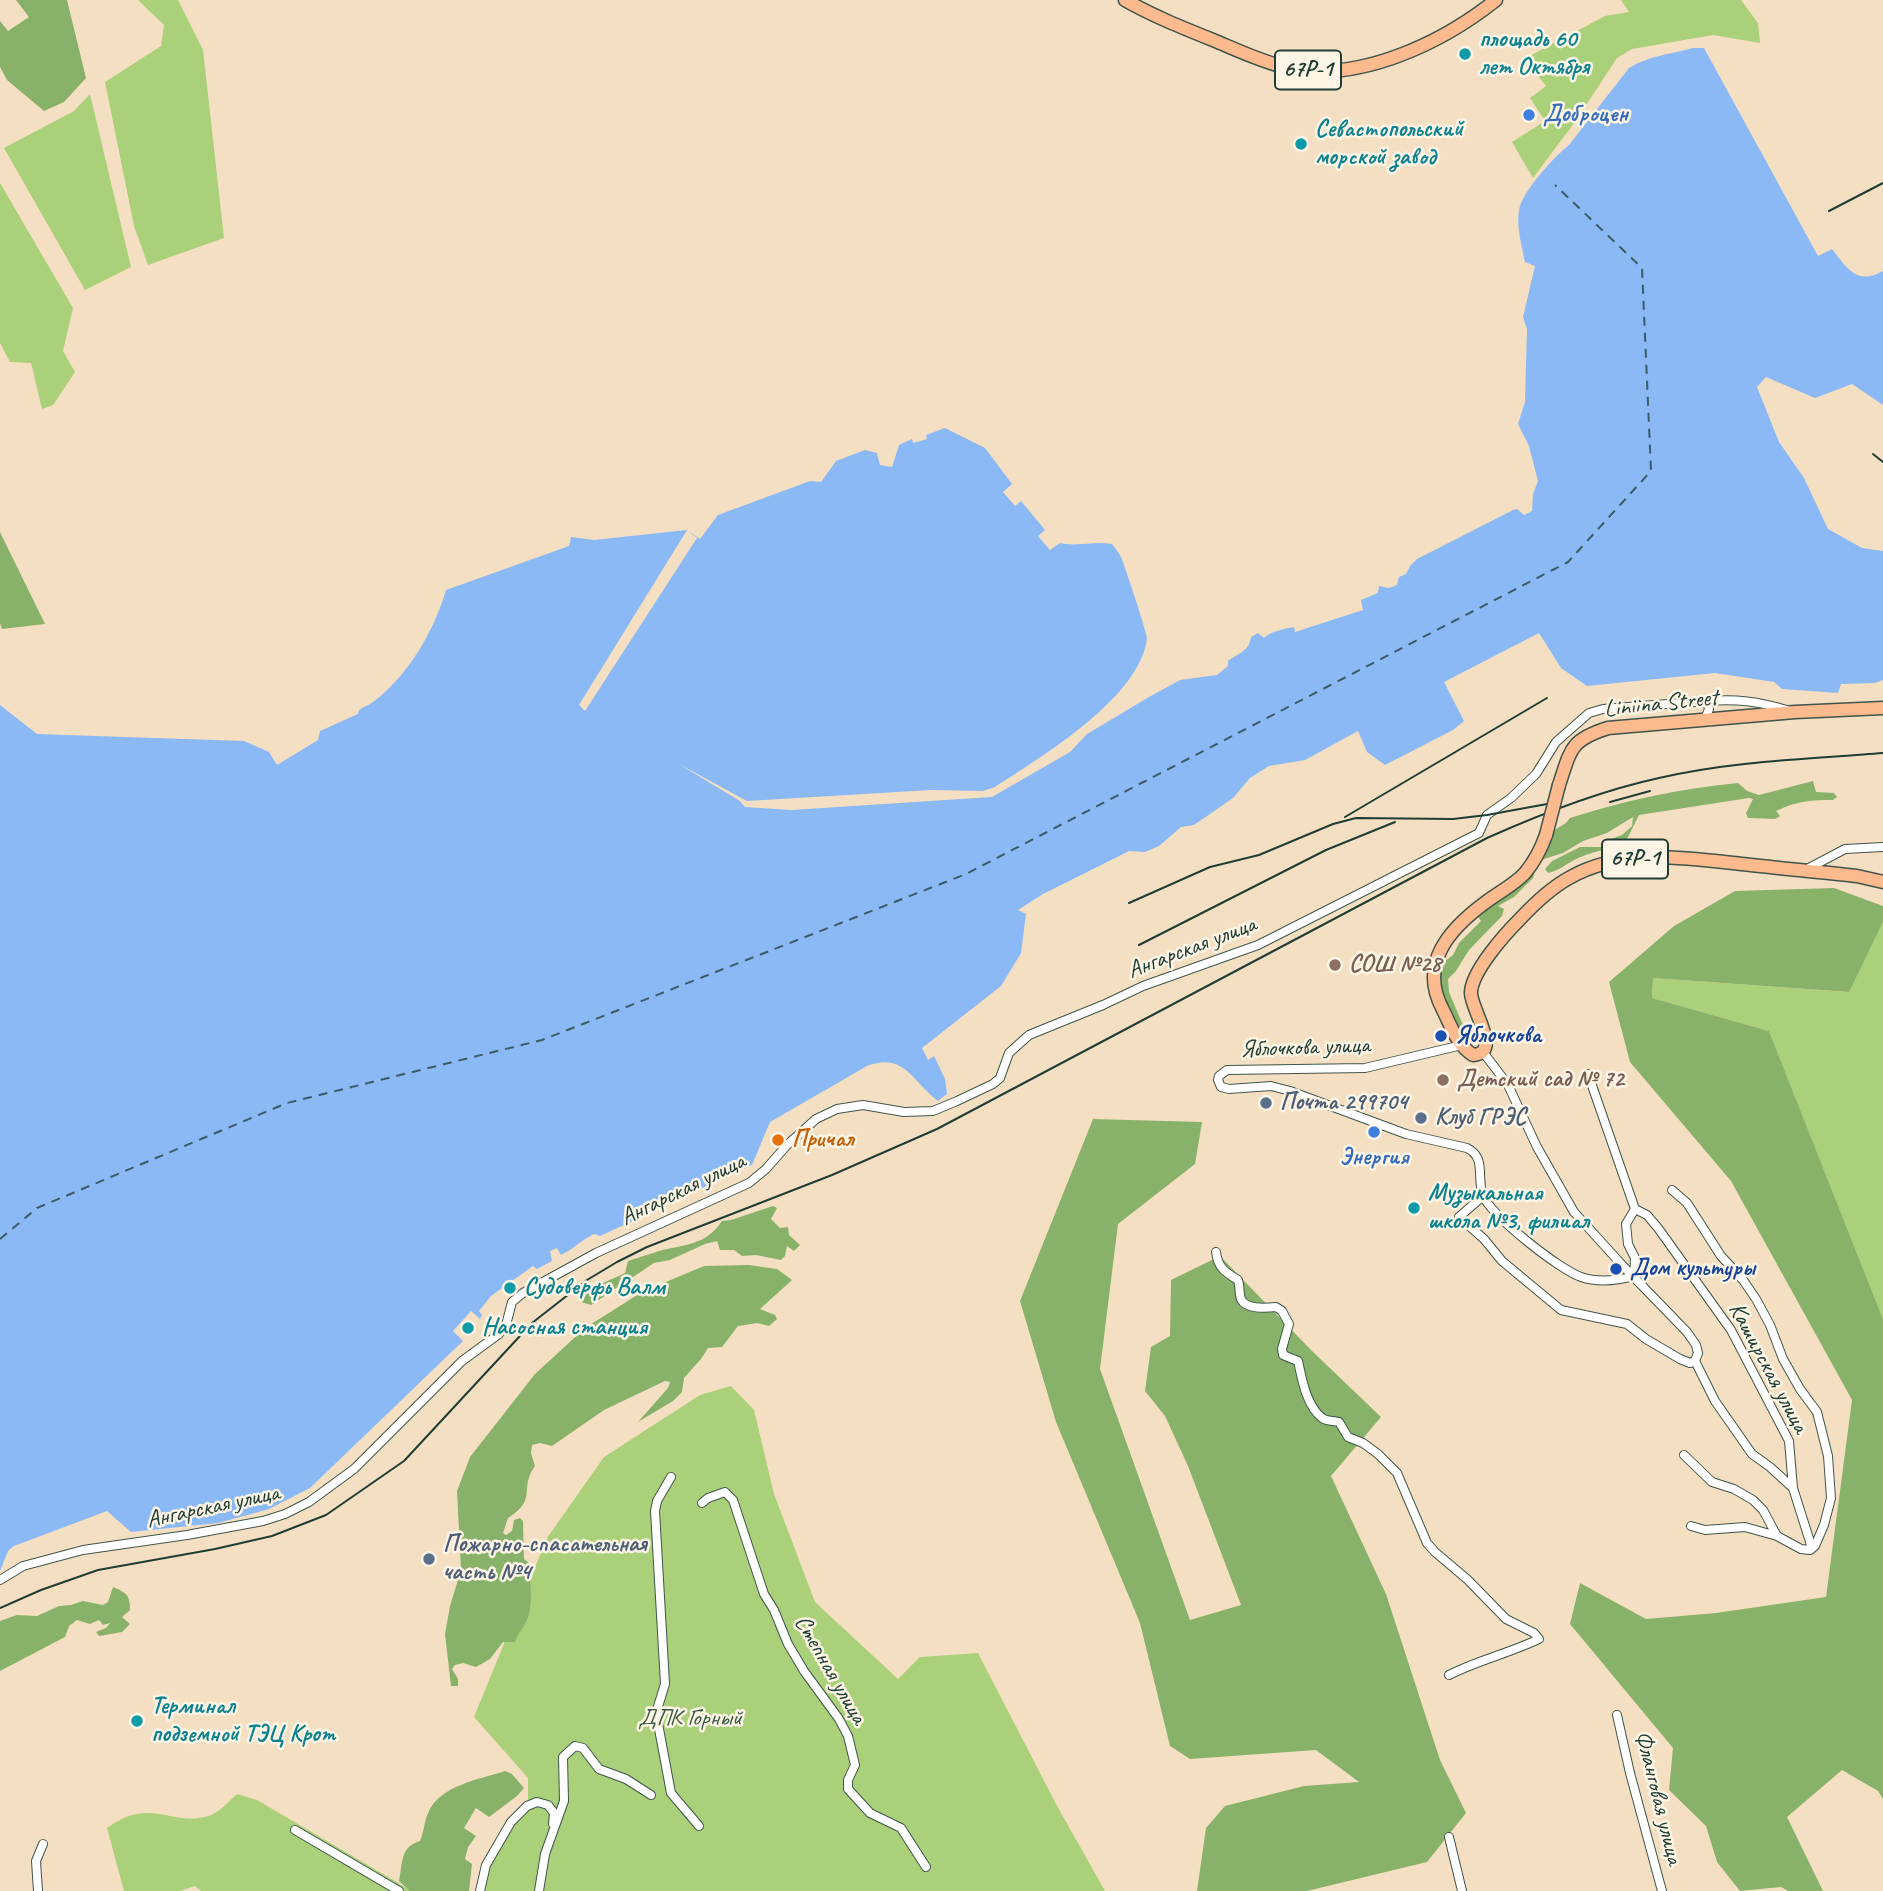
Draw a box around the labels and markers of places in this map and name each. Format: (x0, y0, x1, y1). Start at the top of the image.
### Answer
place label: площадь 60 лет Октября (1479, 26, 1589, 82)
marker: площадь 60 лет Октября (1457, 46, 1473, 62)
place label: Доброцен (1543, 101, 1628, 129)
marker: Доброцен (1521, 107, 1537, 123)
place label: Севастопольский морской завод (1315, 116, 1463, 172)
marker: Севастопольский морской завод (1293, 136, 1309, 152)
place label: СОШ №28 (1349, 951, 1441, 979)
marker: СОШ №28 (1327, 957, 1343, 973)
place label: Яблочкова (1455, 1022, 1541, 1050)
marker: Яблочкова (1433, 1028, 1449, 1044)
place label: Детский сад № 72 (1457, 1066, 1624, 1094)
marker: Детский сад № 72 (1435, 1072, 1451, 1088)
place label: Почта 299704 (1280, 1089, 1408, 1117)
marker: Почта 299704 (1258, 1095, 1274, 1111)
place label: Клуб ГРЭС (1435, 1104, 1526, 1132)
marker: Клуб ГРЭС (1413, 1110, 1429, 1126)
marker: Энергия (1366, 1124, 1382, 1140)
place label: Причал (792, 1126, 854, 1154)
marker: Причал (770, 1132, 786, 1148)
place label: Энергия (1339, 1144, 1409, 1172)
place label: Музыкальная школа №3, филиал (1428, 1180, 1589, 1236)
marker: Музыкальная школа №3, филиал (1406, 1200, 1422, 1216)
place label: Дом культуры (1630, 1255, 1755, 1283)
marker: Дом культуры (1608, 1261, 1624, 1277)
place label: Судоверфь Валм (524, 1274, 665, 1302)
marker: Судоверфь Валм (502, 1280, 518, 1296)
place label: Насосная станция (482, 1314, 647, 1342)
marker: Насосная станция (460, 1320, 476, 1336)
place label: Пожарно-спасательная часть №4 (443, 1531, 647, 1587)
marker: Пожарно-спасательная часть №4 (421, 1551, 437, 1567)
place label: Терминал подземной ТЭЦ Крот (151, 1693, 335, 1749)
marker: Терминал подземной ТЭЦ Крот (129, 1713, 145, 1729)

